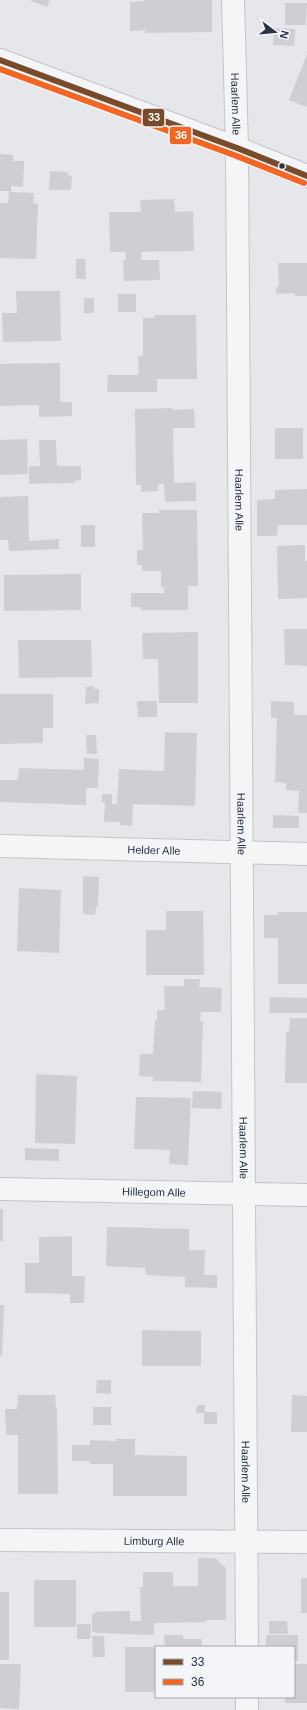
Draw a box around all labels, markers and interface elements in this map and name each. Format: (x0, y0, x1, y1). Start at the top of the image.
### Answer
north arrow (255, 12, 295, 52)
text: N (278, 29, 291, 40)
street label: Haarlem Alle (229, 73, 243, 135)
line badge: 33 (142, 108, 165, 127)
text: 33 (148, 111, 160, 123)
line badge: 36 (169, 126, 192, 145)
text: 36 (175, 129, 187, 141)
unlabelled marker (277, 161, 287, 171)
street label: Haarlem Alle (233, 469, 246, 531)
street label: Haarlem Alle (235, 793, 248, 855)
street label: Helder Alle (127, 843, 181, 857)
street label: Haarlem Alle (237, 1117, 250, 1179)
street label: Hillegom Alle (122, 1185, 186, 1199)
street label: Haarlem Alle (240, 1441, 252, 1503)
street label: Limburg Alle (124, 1535, 184, 1547)
legend (155, 1646, 295, 1698)
text: 33 (191, 1655, 205, 1669)
text: 36 (191, 1675, 205, 1689)

